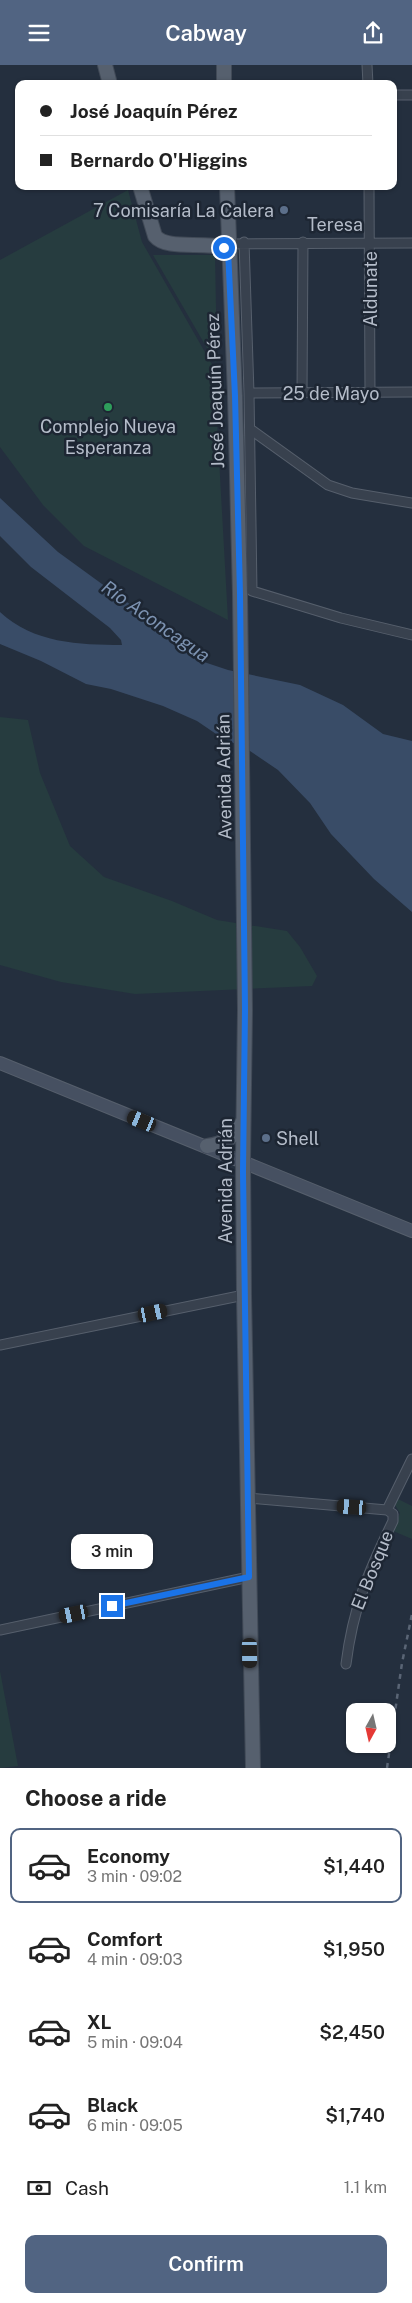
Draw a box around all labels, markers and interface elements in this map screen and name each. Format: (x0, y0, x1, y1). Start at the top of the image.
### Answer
icon: menu (25, 19, 53, 47)
icon: share (359, 19, 387, 47)
text: Cabway (165, 20, 247, 46)
text: José Joaquín Pérez (70, 100, 238, 122)
text: Bernardo O'Higgins (70, 149, 248, 171)
place label: 7 Comisaría La Calera (93, 200, 274, 221)
marker: 7 Comisaría La Calera (278, 204, 290, 216)
street label: Teresa (307, 214, 363, 235)
route start (213, 237, 235, 259)
street label: Aldunate (360, 251, 381, 327)
street label: José Joaquín Pérez (202, 313, 228, 469)
street label: 25 de Mayo (283, 383, 379, 404)
marker: Complejo Nueva Esperanza (102, 401, 114, 413)
place label: Complejo Nueva Esperanza (40, 416, 176, 458)
water label: Río Aconcagua (98, 576, 214, 666)
street label: Avenida Adrián (212, 714, 236, 840)
car (125, 1108, 158, 1134)
street label: Avenida Adrián (215, 1118, 236, 1244)
place label: Shell (276, 1128, 319, 1149)
marker: Shell (260, 1132, 272, 1144)
car (136, 1303, 169, 1323)
car (336, 1498, 367, 1516)
street label: El Bosque (347, 1527, 397, 1613)
callout: 3 min (71, 1533, 153, 1569)
text: 3 min (91, 1542, 133, 1561)
route end (101, 1595, 123, 1617)
car (57, 1604, 90, 1624)
car (242, 1638, 257, 1668)
north arrow (346, 1703, 396, 1753)
map controls (346, 1703, 396, 1753)
text: Choose a ride (25, 1785, 167, 1811)
icon: car (27, 1843, 72, 1888)
text: Economy (87, 1845, 170, 1867)
text: $1,440 (323, 1855, 385, 1877)
text: 3 min · 09:02 (87, 1867, 182, 1886)
icon: car (27, 1926, 72, 1971)
text: Comfort (87, 1928, 163, 1950)
text: $1,950 (323, 1938, 385, 1960)
text: 4 min · 09:03 (87, 1950, 182, 1969)
icon: car (27, 2009, 72, 2054)
text: XL (87, 2011, 112, 2033)
text: $2,450 (319, 2021, 385, 2043)
text: 5 min · 09:04 (87, 2033, 183, 2052)
icon: car (27, 2092, 72, 2137)
text: Black (87, 2094, 138, 2116)
text: $1,740 (325, 2104, 385, 2126)
text: 6 min · 09:05 (87, 2116, 183, 2135)
icon: cash (25, 2174, 53, 2202)
text: Cash (65, 2177, 109, 2199)
text: 1.1 km (344, 2178, 387, 2197)
button: Confirm (25, 2235, 387, 2293)

